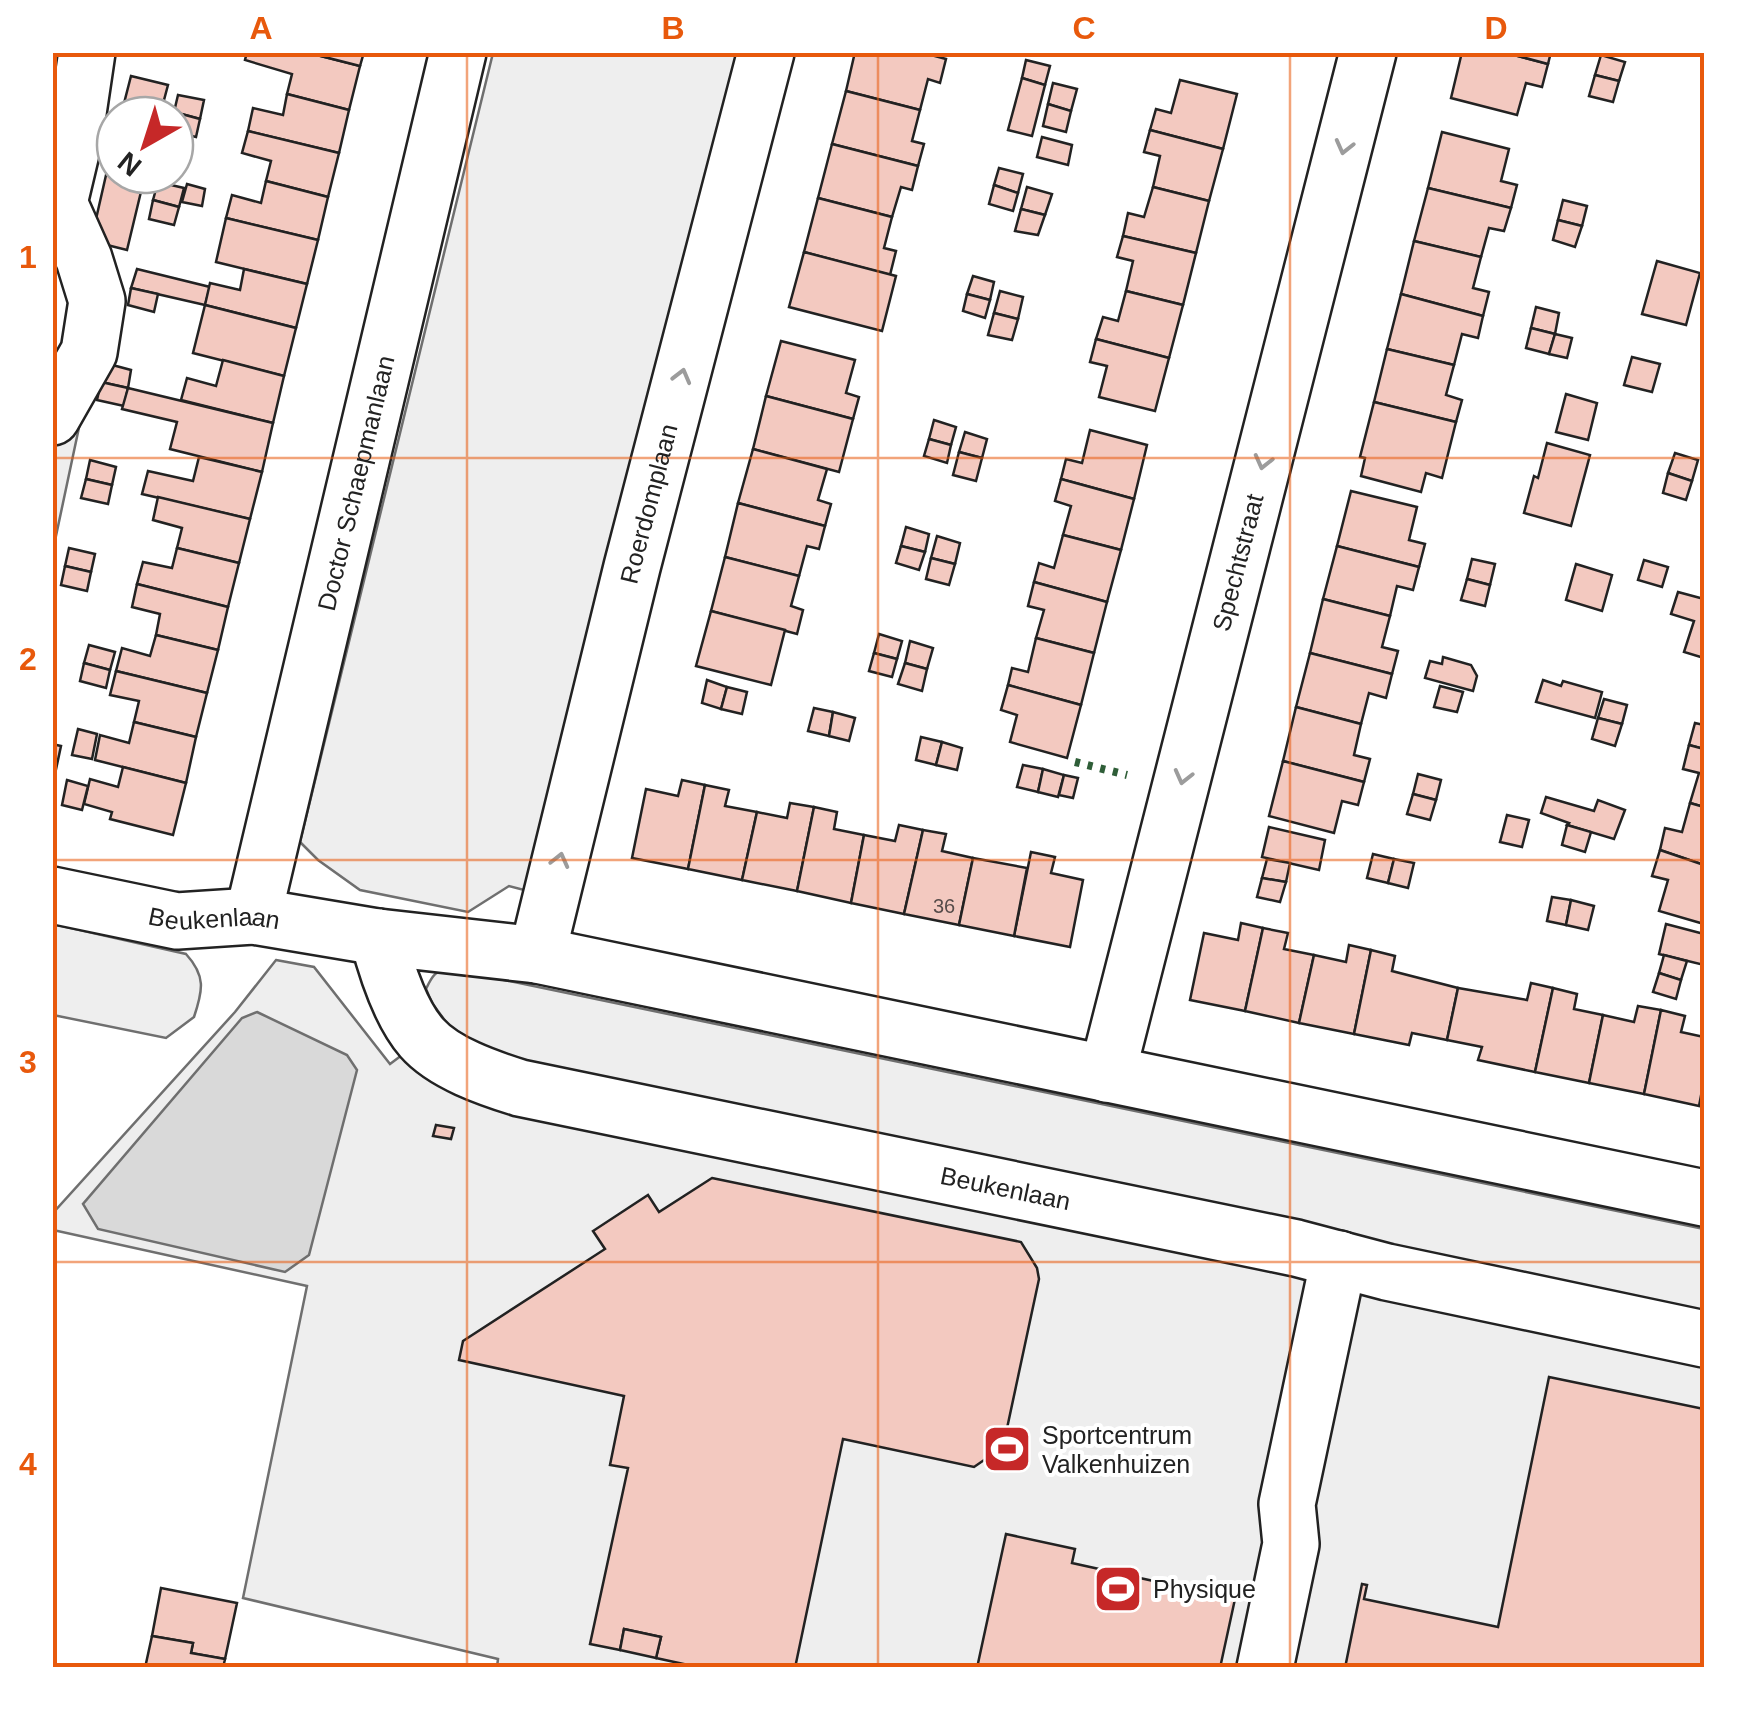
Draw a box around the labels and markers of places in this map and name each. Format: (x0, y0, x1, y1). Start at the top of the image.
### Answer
place label: Sportcentrum Valkenhuizen (1042, 1421, 1192, 1478)
sports icon: Sportcentrum Valkenhuizen (981, 1423, 1033, 1475)
sports icon: Physique (1092, 1563, 1144, 1615)
place label: Physique (1153, 1575, 1256, 1603)

